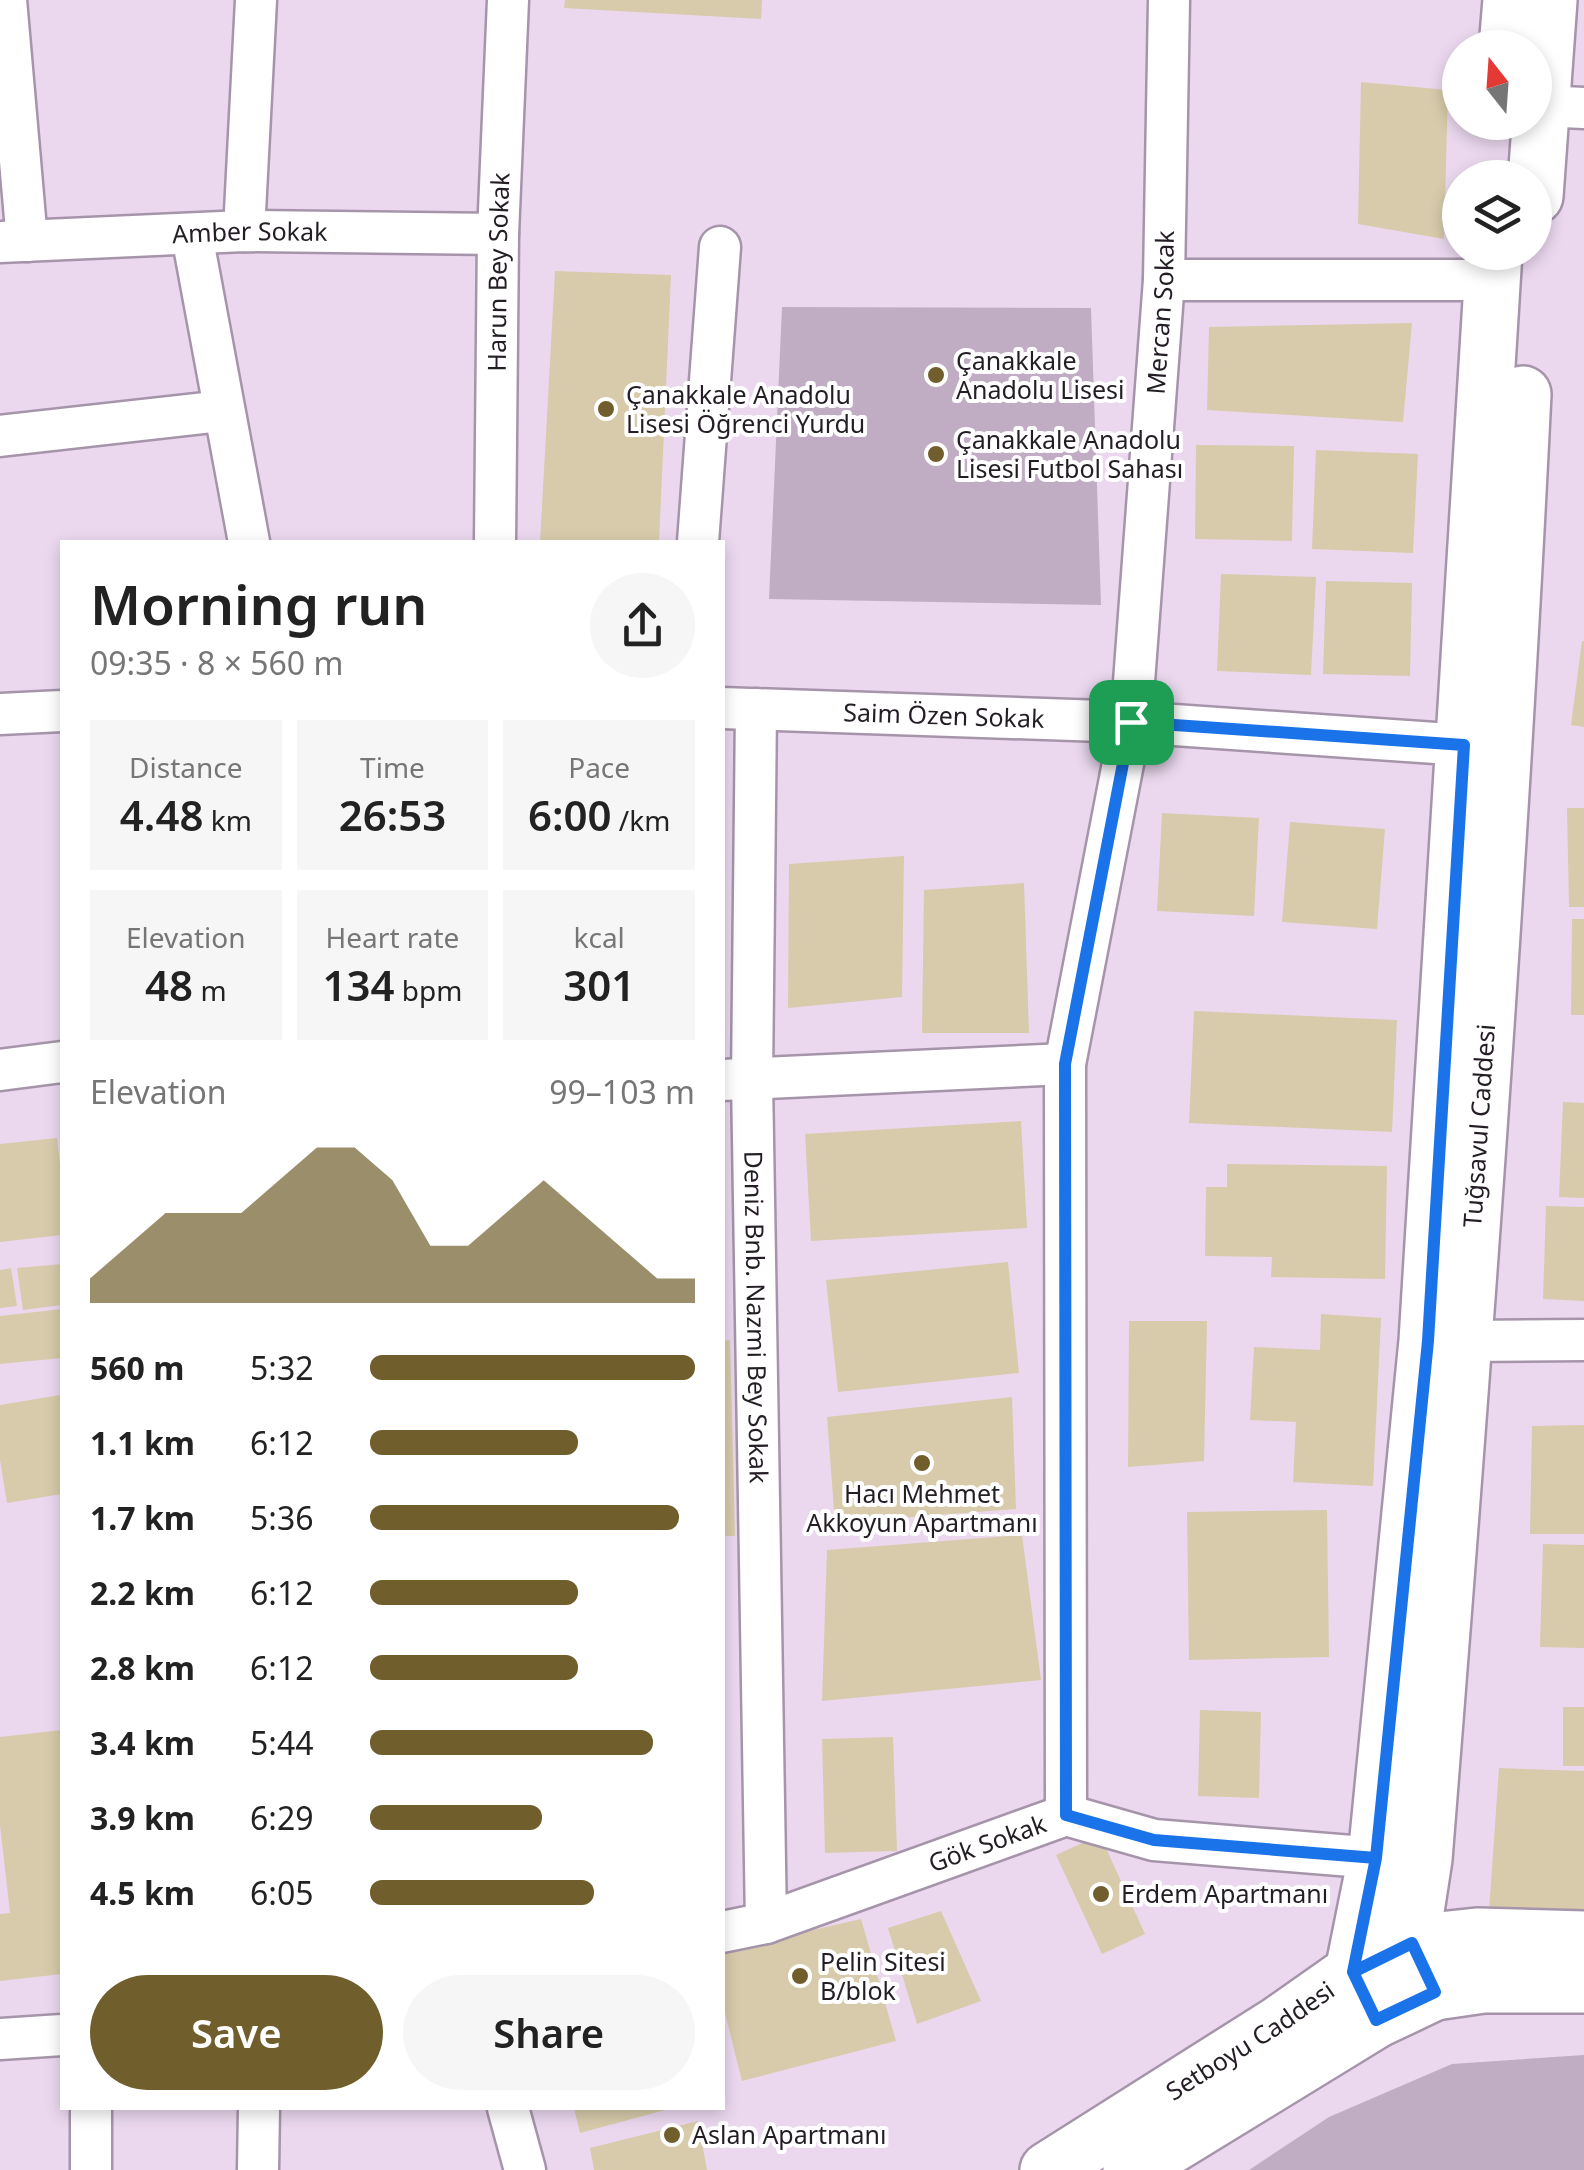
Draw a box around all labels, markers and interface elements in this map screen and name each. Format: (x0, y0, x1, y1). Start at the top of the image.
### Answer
north arrow (1442, 30, 1552, 140)
map controls (1442, 30, 1552, 270)
button: layers (1442, 160, 1552, 270)
street label: Harun Bey Sokak (479, 171, 517, 372)
street label: Amber Sokak (171, 213, 328, 250)
street label: Mercan Sokak (1138, 229, 1181, 396)
place label: Çanakkale Anadolu Lisesi (956, 343, 1124, 406)
marker: Çanakkale Anadolu Lisesi (925, 364, 947, 386)
place label: Çanakkale Anadolu Lisesi Öğrenci Yurdu (626, 377, 865, 440)
marker: Çanakkale Anadolu Lisesi Öğrenci Yurdu (595, 398, 617, 420)
place label: Çanakkale Anadolu Lisesi Futbol Sahası (956, 422, 1183, 485)
marker: Çanakkale Anadolu Lisesi Futbol Sahası (925, 443, 947, 465)
text: Morning run (90, 566, 427, 641)
button: share (590, 573, 695, 678)
text: 09:35 · 8 × 560 m (90, 641, 343, 684)
pin (1089, 680, 1174, 765)
street label: Saim Özen Sokak (843, 694, 1046, 735)
icon: arrive (1104, 695, 1159, 750)
text: Distance (129, 748, 243, 786)
text: Time (360, 748, 425, 786)
text: Pace (568, 748, 630, 786)
text: 4.48 (120, 786, 203, 843)
text: 26:53 (339, 786, 446, 843)
text: 6:00 (528, 786, 612, 843)
text: km (203, 801, 252, 839)
text: /km (612, 801, 670, 839)
text: Elevation (126, 918, 246, 956)
text: Heart rate (326, 918, 459, 956)
text: kcal (574, 918, 625, 956)
text: 48 (145, 956, 193, 1013)
text: 134 (323, 956, 395, 1013)
text: 301 (563, 956, 635, 1013)
text: m (193, 971, 227, 1009)
text: bpm (395, 971, 462, 1009)
street label: Tuğsavul Caddesi (1454, 1023, 1502, 1228)
text: Elevation (90, 1070, 227, 1113)
text: 99–103 m (549, 1070, 695, 1113)
street label: Deniz Bnb. Nazmi Bey Sokak (737, 1150, 777, 1484)
text: 560 m (90, 1346, 184, 1389)
text: 5:32 (250, 1346, 314, 1389)
text: 1.1 km (90, 1421, 195, 1464)
text: 6:12 (250, 1421, 314, 1464)
marker: Hacı Mehmet Akkoyun Apartmanı (911, 1452, 933, 1474)
place label: Hacı Mehmet Akkoyun Apartmanı (806, 1476, 1038, 1539)
text: 1.7 km (90, 1496, 195, 1539)
text: 5:36 (250, 1496, 314, 1539)
text: 2.2 km (90, 1571, 195, 1614)
text: 6:12 (250, 1571, 314, 1614)
text: 2.8 km (90, 1646, 195, 1689)
text: 6:12 (250, 1646, 314, 1689)
text: 3.4 km (90, 1721, 195, 1764)
text: 5:44 (250, 1721, 314, 1764)
text: 3.9 km (90, 1796, 195, 1839)
text: 6:29 (250, 1796, 314, 1839)
street label: Gök Sokak (923, 1805, 1051, 1879)
text: 4.5 km (90, 1871, 195, 1914)
text: 6:05 (250, 1871, 314, 1914)
place label: Erdem Apartmanı (1121, 1876, 1328, 1910)
marker: Erdem Apartmanı (1090, 1883, 1112, 1905)
place label: Pelin Sitesi B/blok (820, 1944, 946, 2007)
marker: Pelin Sitesi B/blok (789, 1965, 811, 1987)
street label: Setboyu Caddesi (1159, 1972, 1341, 2107)
button: Save (90, 1975, 383, 2090)
button: Share (403, 1975, 695, 2090)
place label: Aslan Apartmanı (692, 2117, 886, 2151)
marker: Aslan Apartmanı (661, 2124, 683, 2146)

